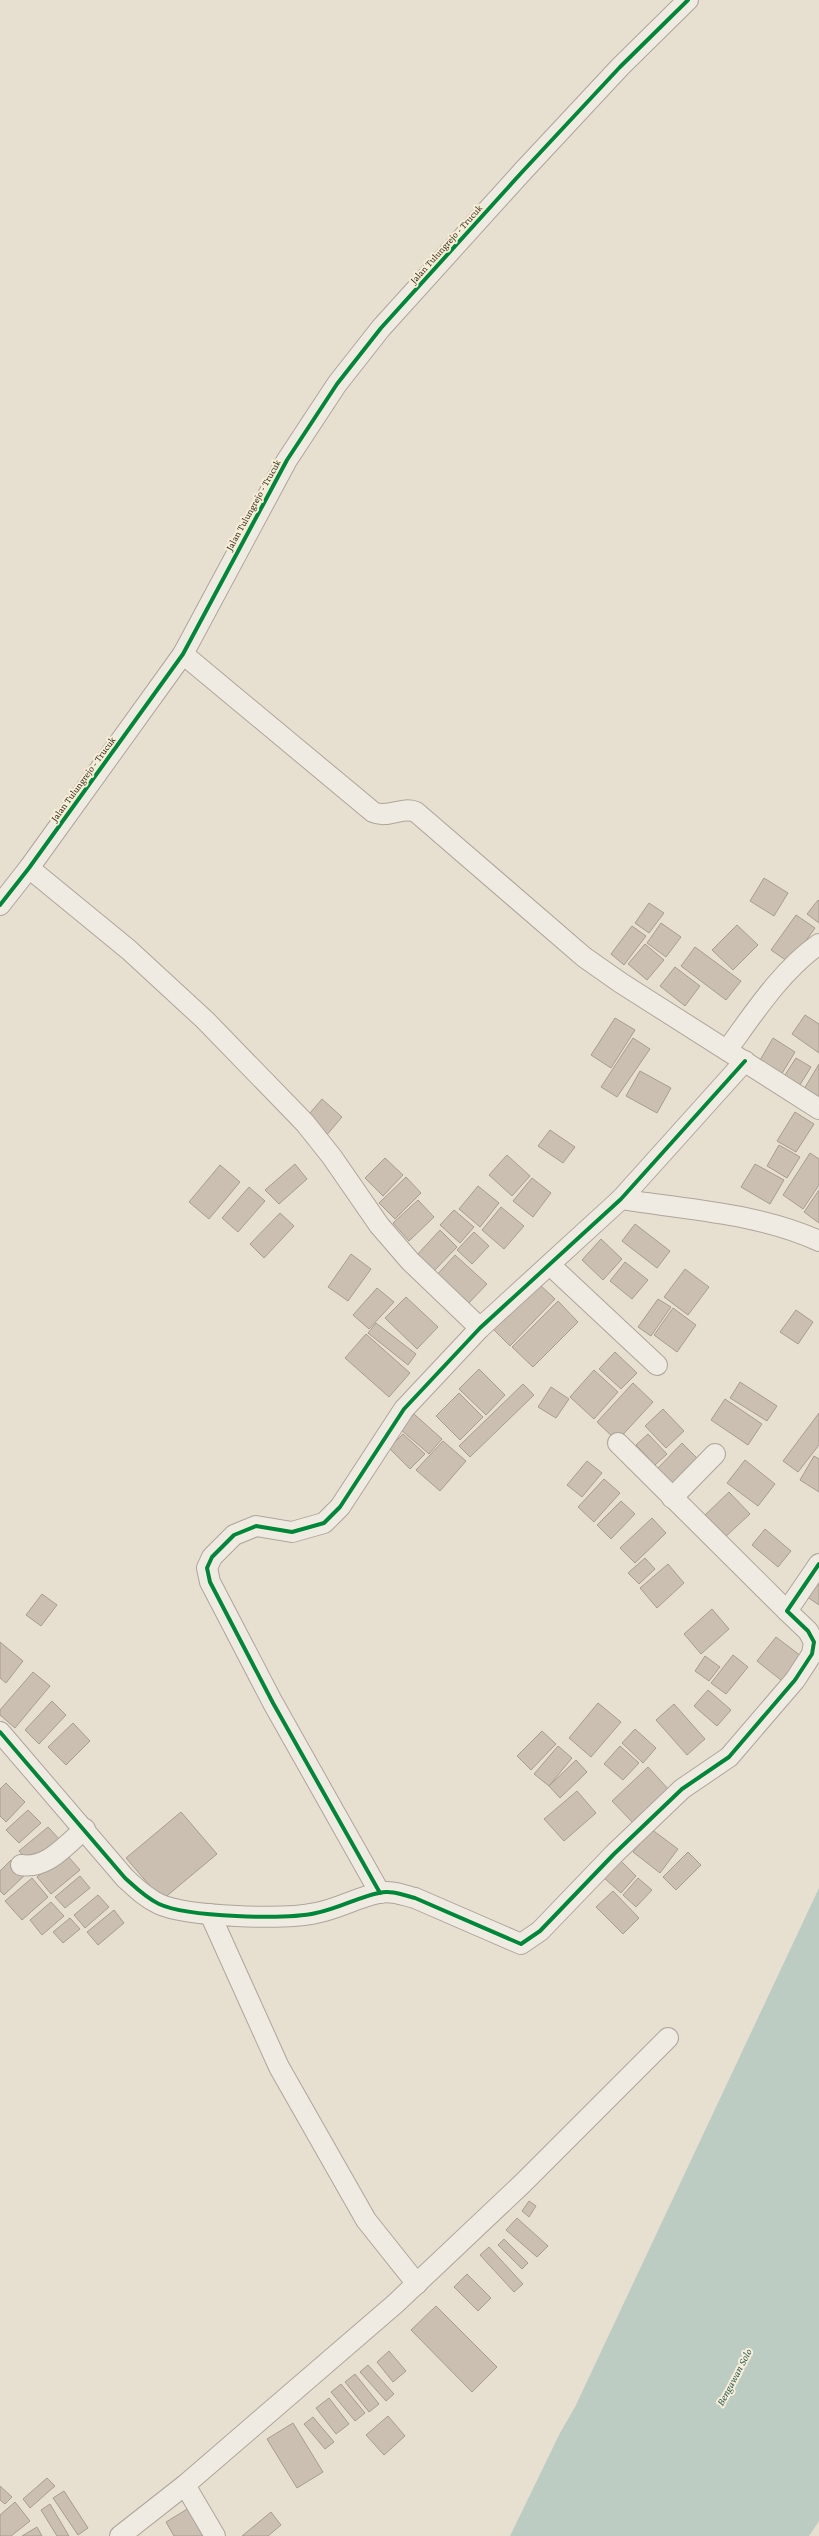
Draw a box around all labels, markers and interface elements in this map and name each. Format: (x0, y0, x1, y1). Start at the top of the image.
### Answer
street label: Jalan Tulungrejo - Trucuk (407, 202, 485, 287)
street label: Jalan Tulungrejo - Trucuk (223, 458, 284, 554)
street label: Jalan Tulungrejo - Trucuk (48, 734, 118, 825)
water label: Bengawan Solo (714, 2346, 755, 2408)

